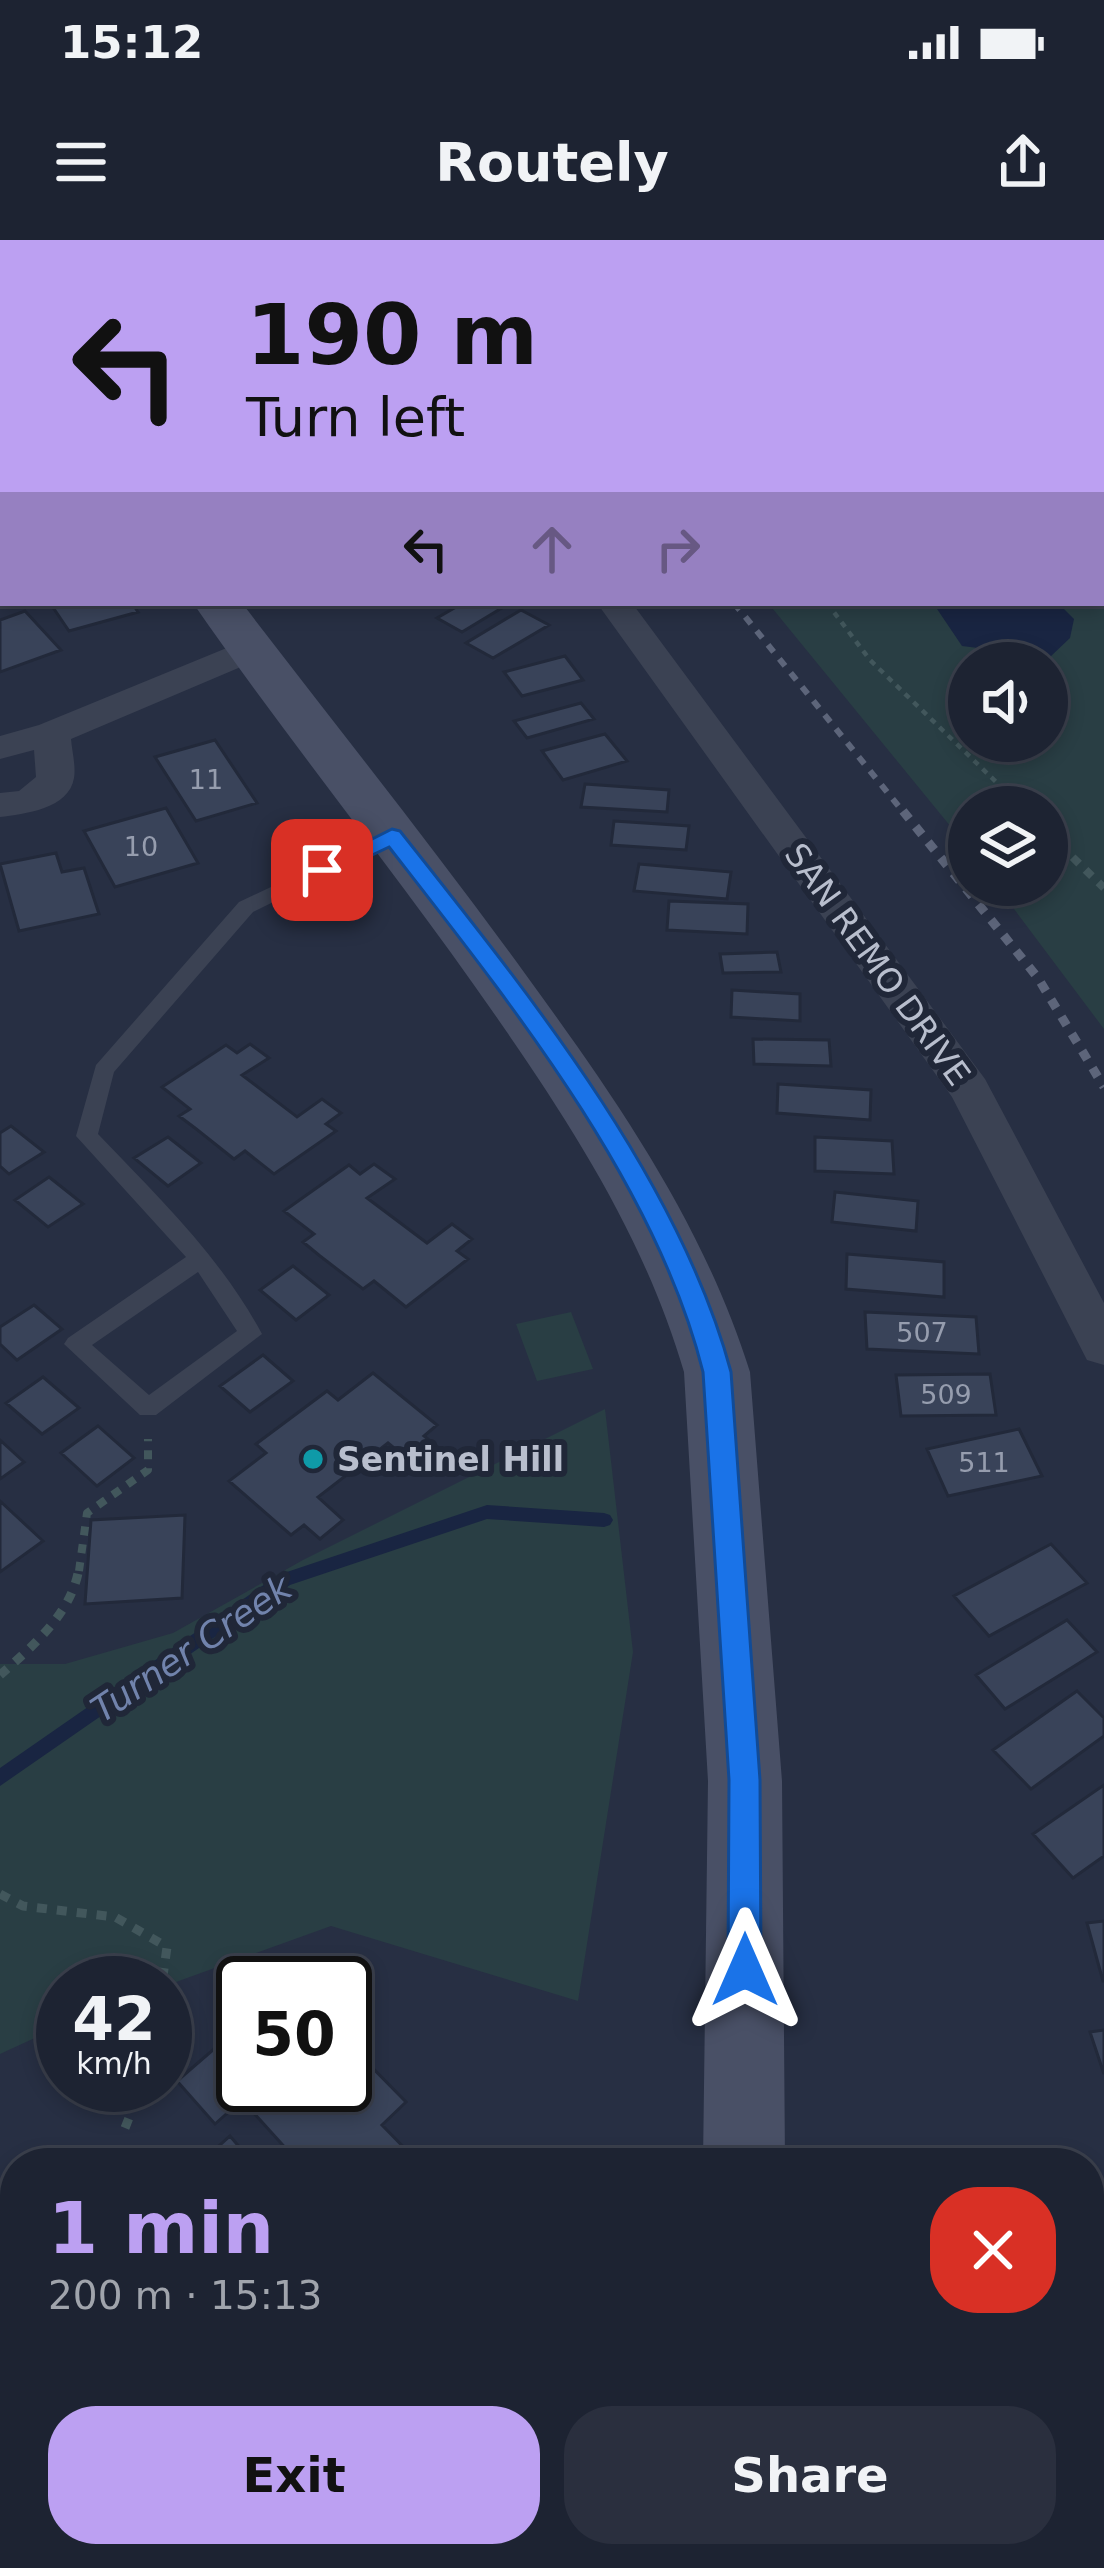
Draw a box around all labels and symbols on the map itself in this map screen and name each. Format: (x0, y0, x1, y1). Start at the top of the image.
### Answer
house number: 11 (189, 764, 223, 795)
pin (271, 819, 373, 921)
house number: 10 (124, 831, 158, 862)
street label: SAN REMO DRIVE (777, 836, 978, 1093)
house number: 507 (896, 1317, 948, 1348)
house number: 509 (920, 1379, 972, 1410)
place label: Sentinel Hill (337, 1440, 564, 1479)
marker: Sentinel Hill (300, 1446, 326, 1472)
house number: 511 (958, 1447, 1010, 1478)
water label: Turner Creek (84, 1565, 301, 1730)
position arrow (682, 1907, 808, 2033)
speed limit sign: 50 (216, 1956, 372, 2112)

